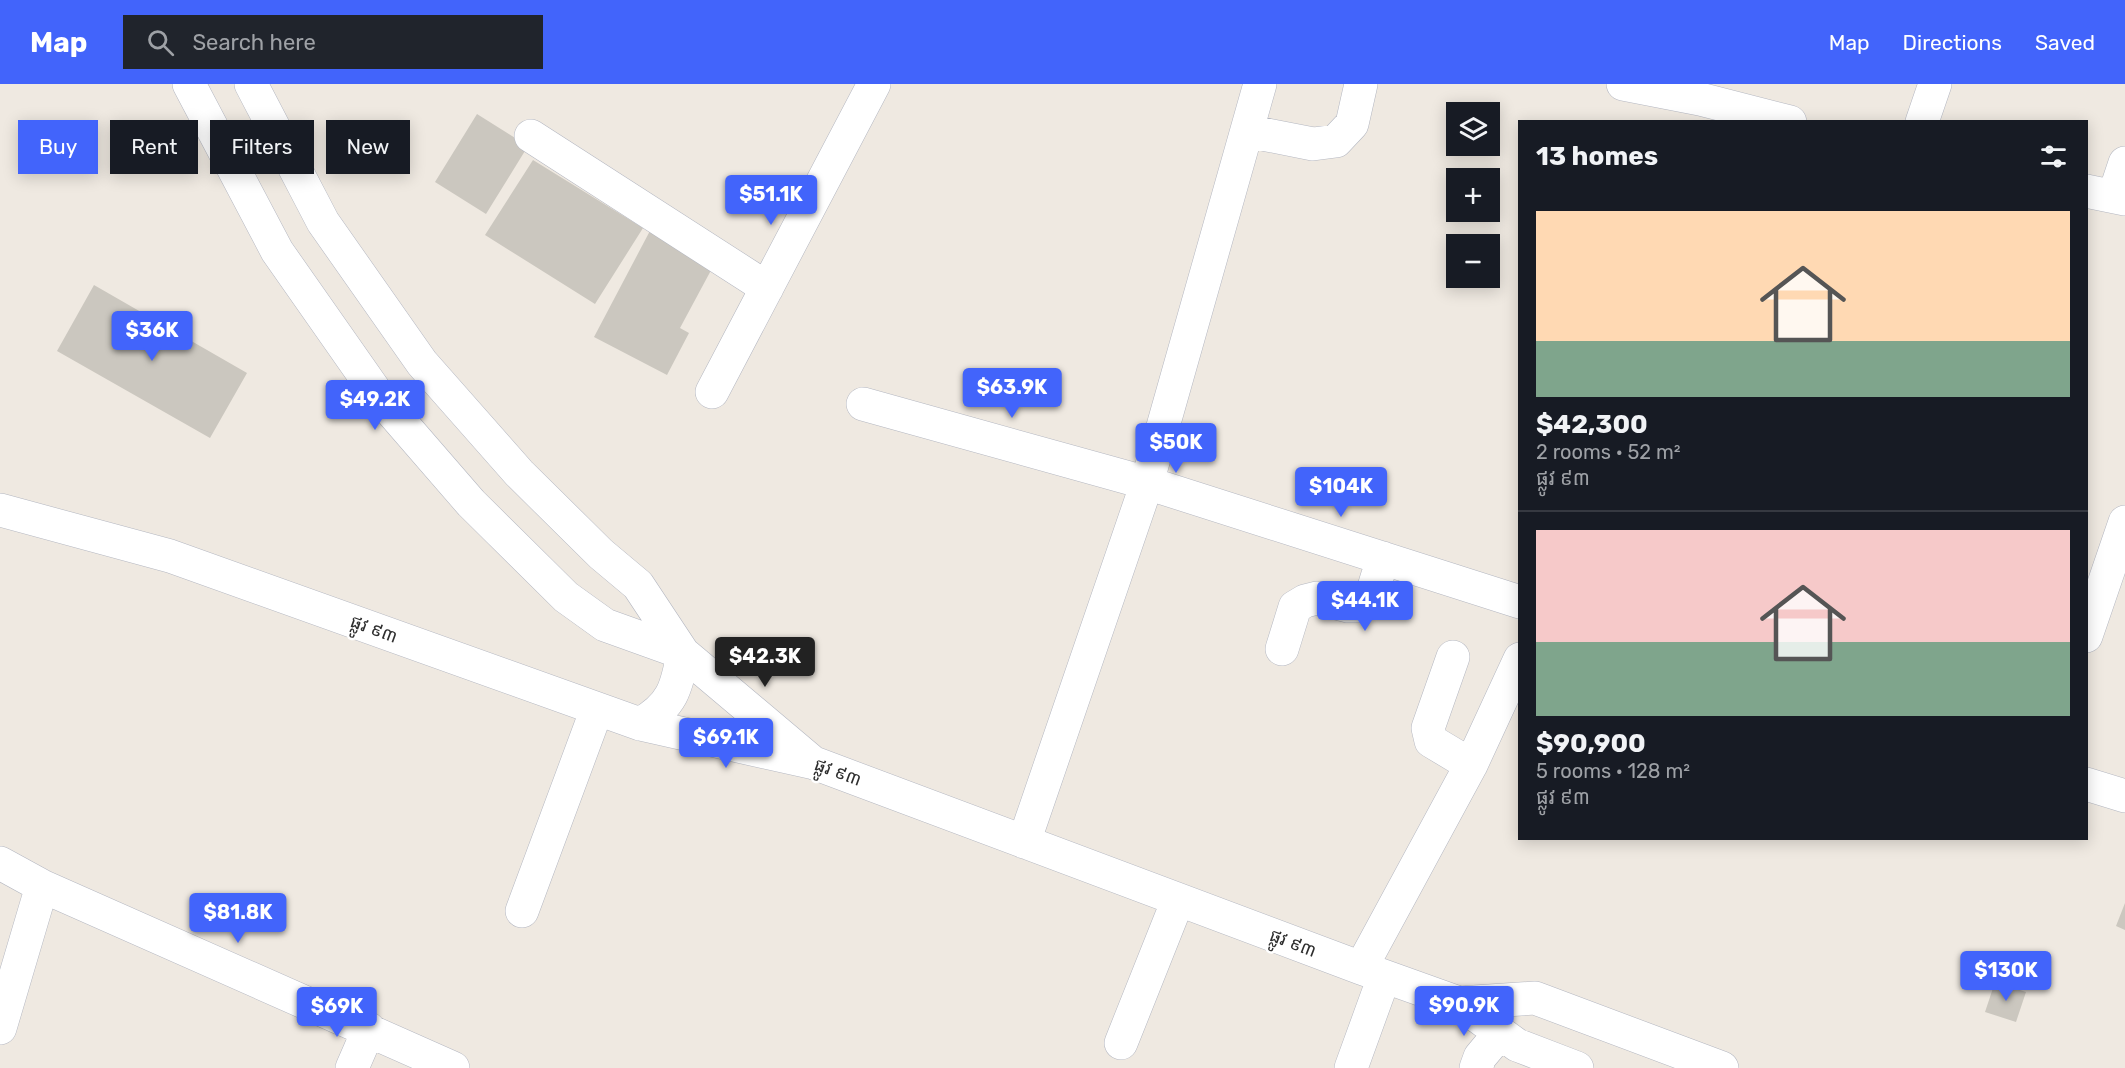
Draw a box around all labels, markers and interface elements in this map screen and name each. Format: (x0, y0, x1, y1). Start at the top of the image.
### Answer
search box (123, 15, 543, 69)
text: Map (30, 26, 87, 59)
icon: search (144, 26, 177, 59)
text: Search here (192, 29, 316, 56)
text: Map (1829, 30, 1870, 55)
text: Directions (1903, 30, 2002, 55)
text: Saved (2035, 30, 2095, 55)
map controls (1446, 102, 1500, 288)
button: layers (1446, 102, 1500, 156)
chip: Buy (18, 120, 98, 174)
chip: Rent (110, 120, 198, 174)
chip: Filters (210, 120, 314, 174)
chip: New (326, 120, 410, 174)
icon: filters (2037, 140, 2070, 173)
text: 13 homes (1536, 141, 1658, 172)
button: + (1446, 168, 1500, 222)
pin: $51.1K (722, 175, 820, 226)
text: $51.1K (739, 182, 803, 206)
button: − (1446, 234, 1500, 288)
icon: home (1749, 250, 1857, 358)
pin: $36K (116, 311, 188, 362)
text: $36K (126, 318, 178, 342)
pin: $63.9K (963, 368, 1061, 419)
text: $63.9K (977, 375, 1047, 399)
pin: $49.2K (326, 380, 424, 431)
text: $49.2K (340, 387, 410, 411)
text: $42,300 (1536, 409, 1648, 440)
pin: $50K (1140, 423, 1212, 474)
text: $50K (1149, 430, 1203, 454)
text: 2 rooms · 52 m² (1536, 440, 1681, 464)
text: ផ្លូវ ៩៣ (1536, 466, 1590, 490)
pin: $104K (1299, 467, 1383, 518)
text: $104K (1309, 474, 1373, 498)
icon: home (1749, 569, 1857, 677)
pin: $44.1K (1316, 581, 1414, 632)
text: $44.1K (1331, 588, 1399, 612)
street label: ផ្លូវ ៩៣ (346, 610, 401, 653)
pin: $42.3K (716, 637, 814, 688)
text: $42.3K (729, 644, 801, 668)
pin: $69.1K (677, 718, 775, 769)
text: $69.1K (693, 725, 759, 749)
text: $90,900 (1536, 728, 1646, 759)
street label: ផ្លូវ ៩៣ (810, 753, 865, 796)
text: 5 rooms · 128 m² (1536, 759, 1690, 783)
text: ផ្លូវ ៩៣ (1536, 785, 1590, 809)
pin: $81.8K (189, 893, 287, 944)
text: $81.8K (203, 900, 273, 924)
street label: ផ្លូវ ៩៣ (1264, 924, 1320, 967)
pin: $130K (1964, 951, 2048, 1002)
text: $130K (1974, 958, 2038, 982)
pin: $90.9K (1415, 986, 1513, 1037)
pin: $69K (301, 987, 373, 1038)
text: $90.9K (1429, 993, 1499, 1017)
text: $69K (311, 994, 363, 1018)

